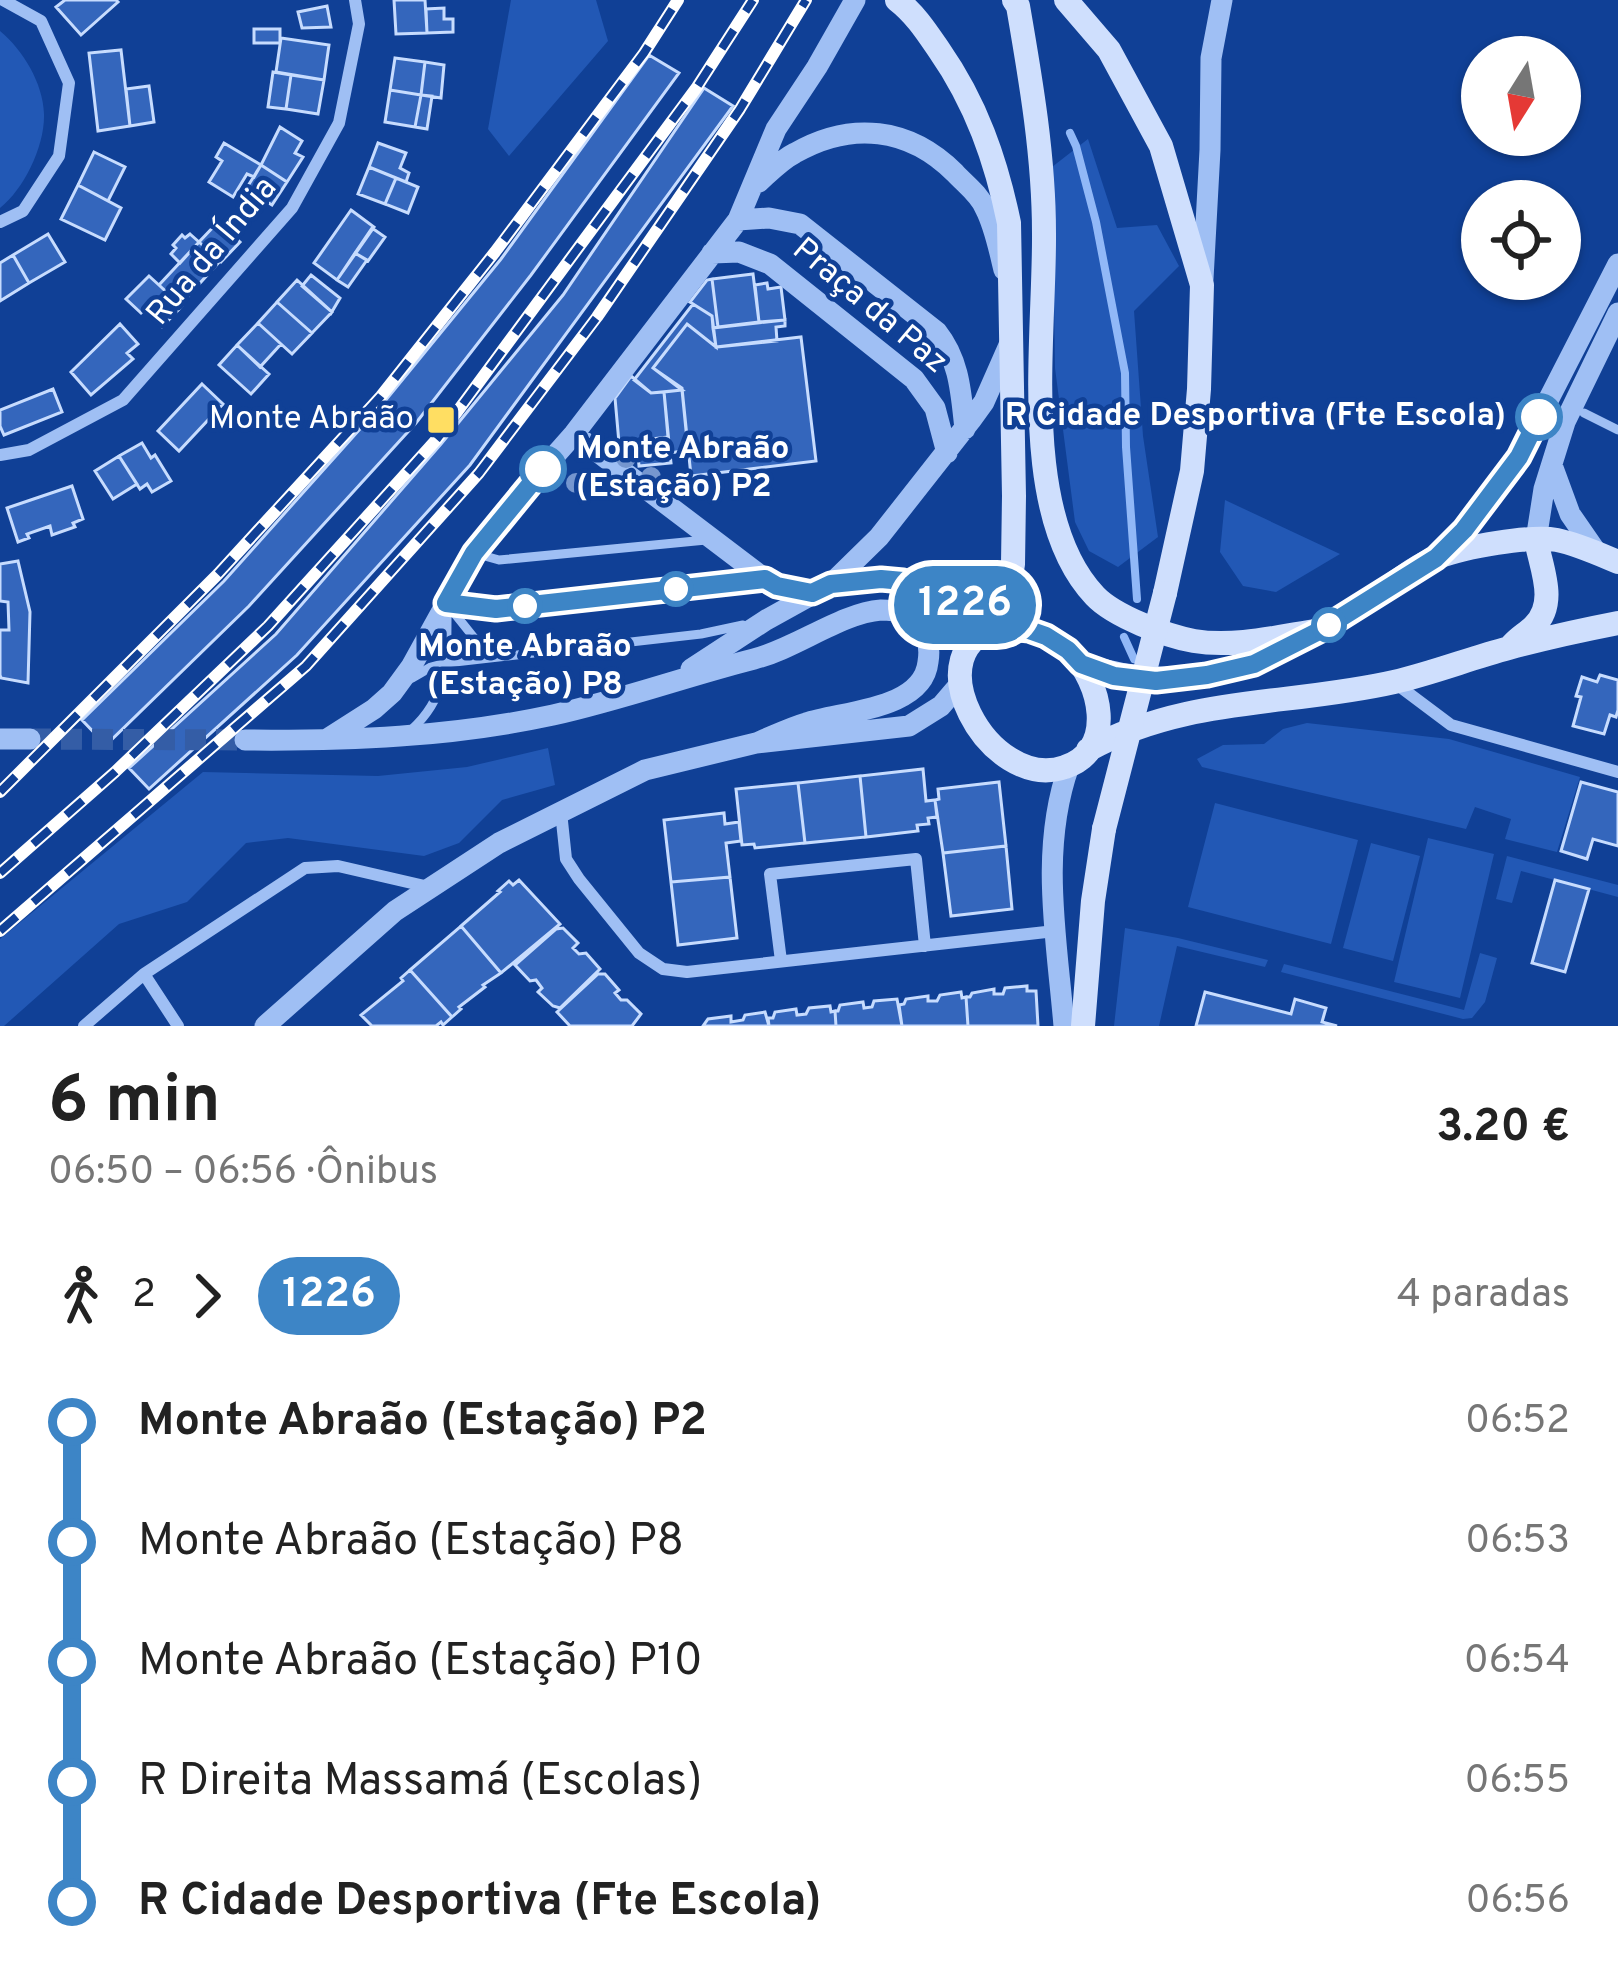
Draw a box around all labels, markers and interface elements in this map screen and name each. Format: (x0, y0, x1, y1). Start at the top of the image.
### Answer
north arrow (1461, 36, 1581, 156)
map controls (1461, 36, 1581, 300)
street label: Rua da Índia (138, 168, 287, 335)
button: locate (1461, 180, 1581, 300)
street label: Praça da Paz (783, 230, 955, 384)
marker: R Cidade Desportiva (Fte Escola) (1517, 395, 1561, 439)
place label: R Cidade Desportiva (Fte Escola) (1005, 396, 1506, 438)
place label: Monte Abraão (209, 399, 414, 441)
marker: Monte Abraão (425, 404, 457, 436)
place label: Monte Abraão (Estação) P2 (576, 429, 789, 509)
marker: Monte Abraão (Estação) P2 (521, 447, 565, 491)
line badge: 1226 (881, 566, 1049, 644)
unlabelled marker (660, 573, 692, 605)
text: 1226 (918, 578, 1012, 631)
marker: Monte Abraão (Estação) P8 (509, 590, 541, 622)
unlabelled marker (1313, 609, 1345, 641)
place label: Monte Abraão (Estação) P8 (418, 627, 632, 707)
text: 6 min (48, 1062, 221, 1145)
text: 3.20 € (1436, 1100, 1570, 1157)
text: 06:50 – 06:56 · Ônibus (48, 1149, 438, 1198)
icon: walk (48, 1263, 114, 1329)
icon: forward (174, 1263, 240, 1329)
text: 1226 (282, 1269, 376, 1322)
text: 2 (132, 1272, 156, 1321)
text: 4 paradas (1397, 1272, 1570, 1321)
text: Monte Abraão (Estação) P2 (138, 1394, 707, 1451)
text: 06:52 (1465, 1398, 1570, 1447)
text: Monte Abraão (Estação) P8 (138, 1514, 684, 1571)
text: 06:53 (1465, 1518, 1570, 1567)
text: Monte Abraão (Estação) P10 (138, 1634, 703, 1691)
text: 06:54 (1464, 1638, 1570, 1687)
text: R Direita Massamá (Escolas) (138, 1754, 703, 1811)
text: 06:55 (1464, 1758, 1570, 1807)
text: R Cidade Desportiva (Fte Escola) (138, 1874, 821, 1931)
text: 06:56 (1465, 1878, 1570, 1927)

